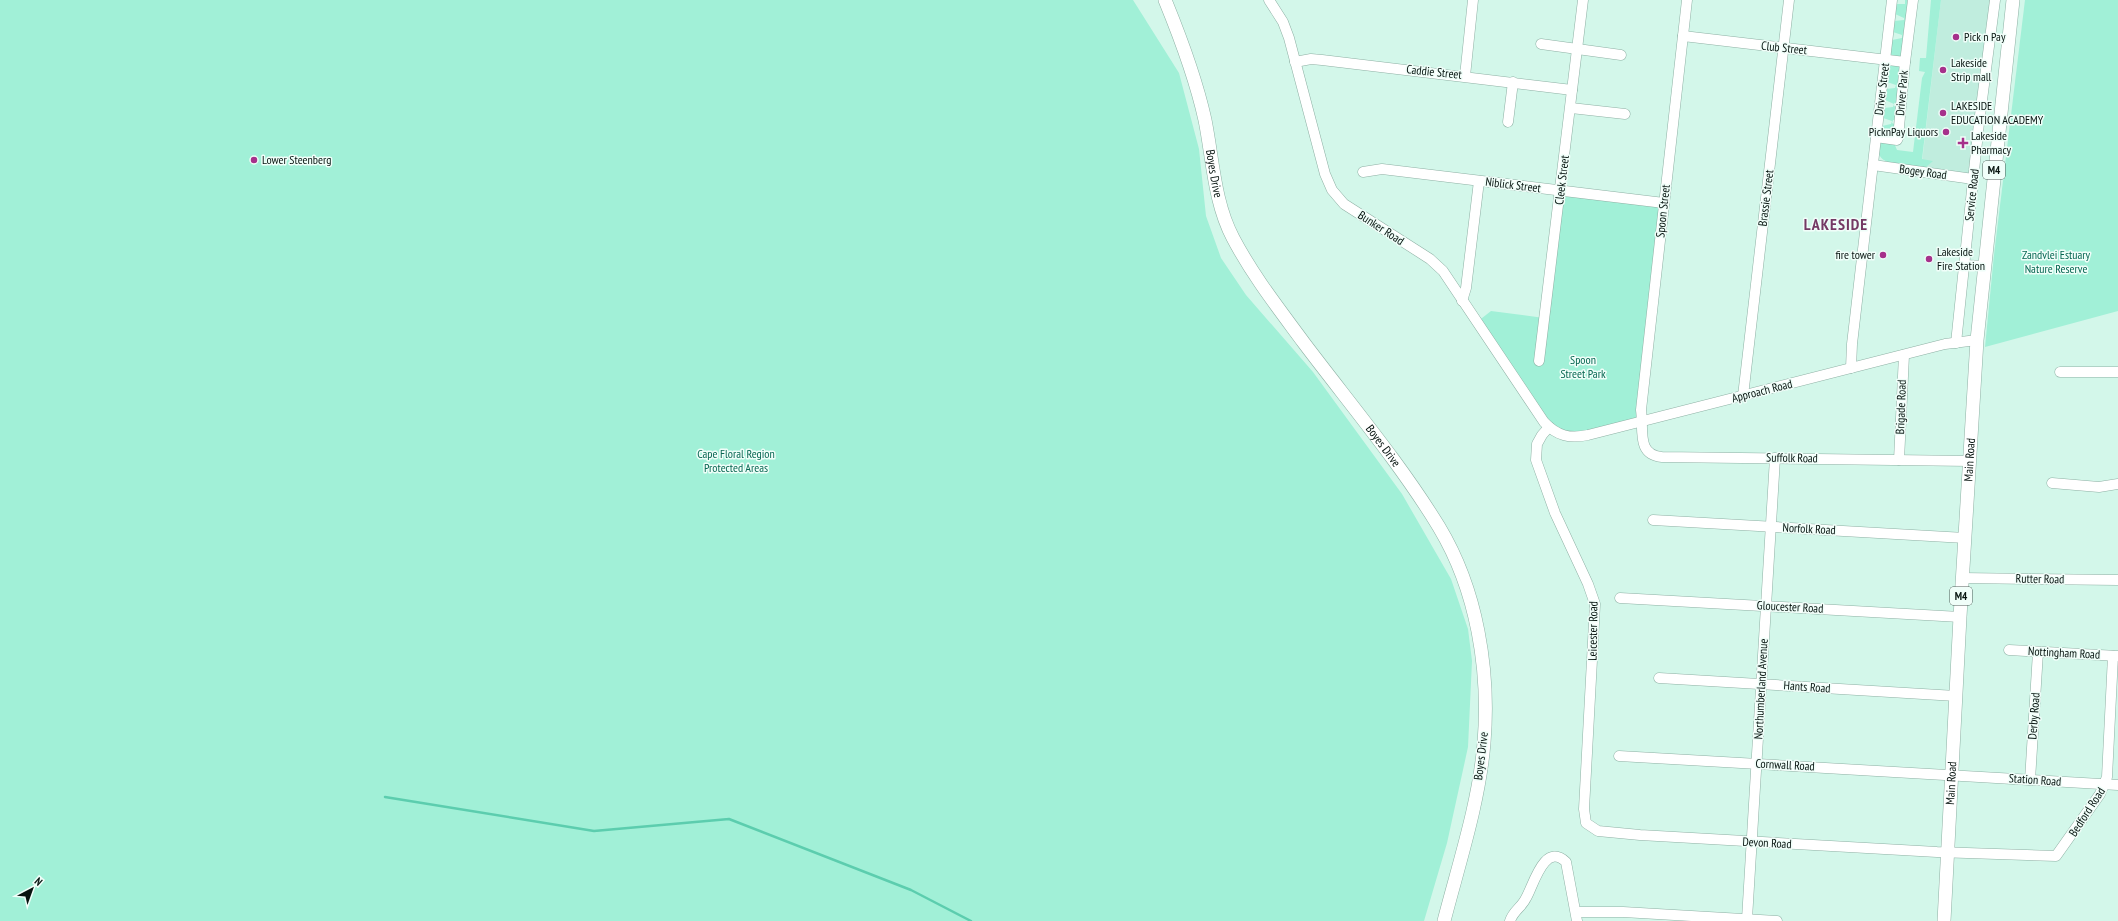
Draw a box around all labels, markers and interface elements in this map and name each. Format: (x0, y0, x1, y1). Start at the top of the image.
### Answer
place label: Pick n Pay (1964, 29, 2006, 44)
marker: Pick n Pay (1951, 32, 1961, 42)
street label: Club Street (1760, 38, 1808, 57)
place label: Lakeside Strip mall (1951, 55, 1992, 84)
street label: Caddie Street (1406, 61, 1463, 82)
street label: Driver Street (1871, 61, 1892, 116)
marker: Lakeside Strip mall (1938, 65, 1948, 75)
street label: Driver Park (1892, 69, 1911, 116)
place label: LAKESIDE EDUCATION ACADEMY (1951, 98, 2044, 127)
marker: LAKESIDE EDUCATION ACADEMY (1938, 108, 1948, 118)
place label: PicknPay Liquors (1869, 124, 1938, 139)
marker: PicknPay Liquors (1941, 127, 1951, 137)
place label: Lakeside Pharmacy (1971, 128, 2012, 157)
marker: Lakeside Pharmacy (1958, 138, 1968, 148)
street label: Boyes Drive (1203, 148, 1226, 199)
place label: Lower Steenberg (262, 152, 331, 167)
street label: Cleek Street (1551, 154, 1572, 206)
marker: Lower Steenberg (249, 155, 259, 165)
street label: Bogey Road (1898, 161, 1948, 182)
road number: M4 (1983, 161, 2005, 179)
street label: Brassie Street (1755, 168, 1776, 227)
street label: Service Road (1961, 168, 1982, 222)
street label: Niblick Street (1485, 174, 1542, 195)
street label: Spoon Street (1652, 183, 1673, 238)
street label: Bunker Road (1355, 207, 1407, 248)
district label: LAKESIDE (1804, 214, 1868, 234)
place label: Lakeside Fire Station (1937, 244, 1985, 273)
place label: fire tower (1835, 247, 1876, 262)
park label: Zandvlei Estuary Nature Reserve (2022, 247, 2091, 276)
marker: fire tower (1878, 250, 1888, 260)
marker: Lakeside Fire Station (1924, 254, 1934, 264)
park label: Spoon Street Park (1560, 352, 1606, 381)
street label: Approach Road (1730, 376, 1794, 405)
street label: Brigade Road (1892, 379, 1909, 435)
street label: Boyes Drive (1363, 422, 1404, 470)
street label: Main Road (1960, 438, 1978, 482)
park label: Cape Floral Region Protected Areas (697, 446, 775, 475)
street label: Suffolk Road (1766, 450, 1818, 465)
street label: Norfolk Road (1782, 520, 1836, 537)
street label: Rutter Road (2016, 571, 2065, 586)
road number: M4 (1950, 587, 1972, 605)
street label: Gloucester Road (1756, 597, 1824, 616)
street label: Leicester Road (1584, 601, 1601, 661)
street label: Northumberland Avenue (1750, 638, 1771, 740)
street label: Nottingham Road (2028, 643, 2100, 662)
street label: Hants Road (1783, 677, 1831, 696)
street label: Derby Road (2024, 692, 2043, 740)
street label: Boyes Drive (1470, 731, 1491, 781)
street label: Cornwall Road (1755, 755, 1815, 774)
street label: Main Road (1942, 761, 1959, 805)
street label: Station Road (2008, 770, 2062, 789)
street label: Bedford Road (2065, 784, 2108, 839)
street label: Devon Road (1742, 834, 1792, 851)
north arrow (12, 869, 52, 909)
text: N (32, 874, 45, 889)

